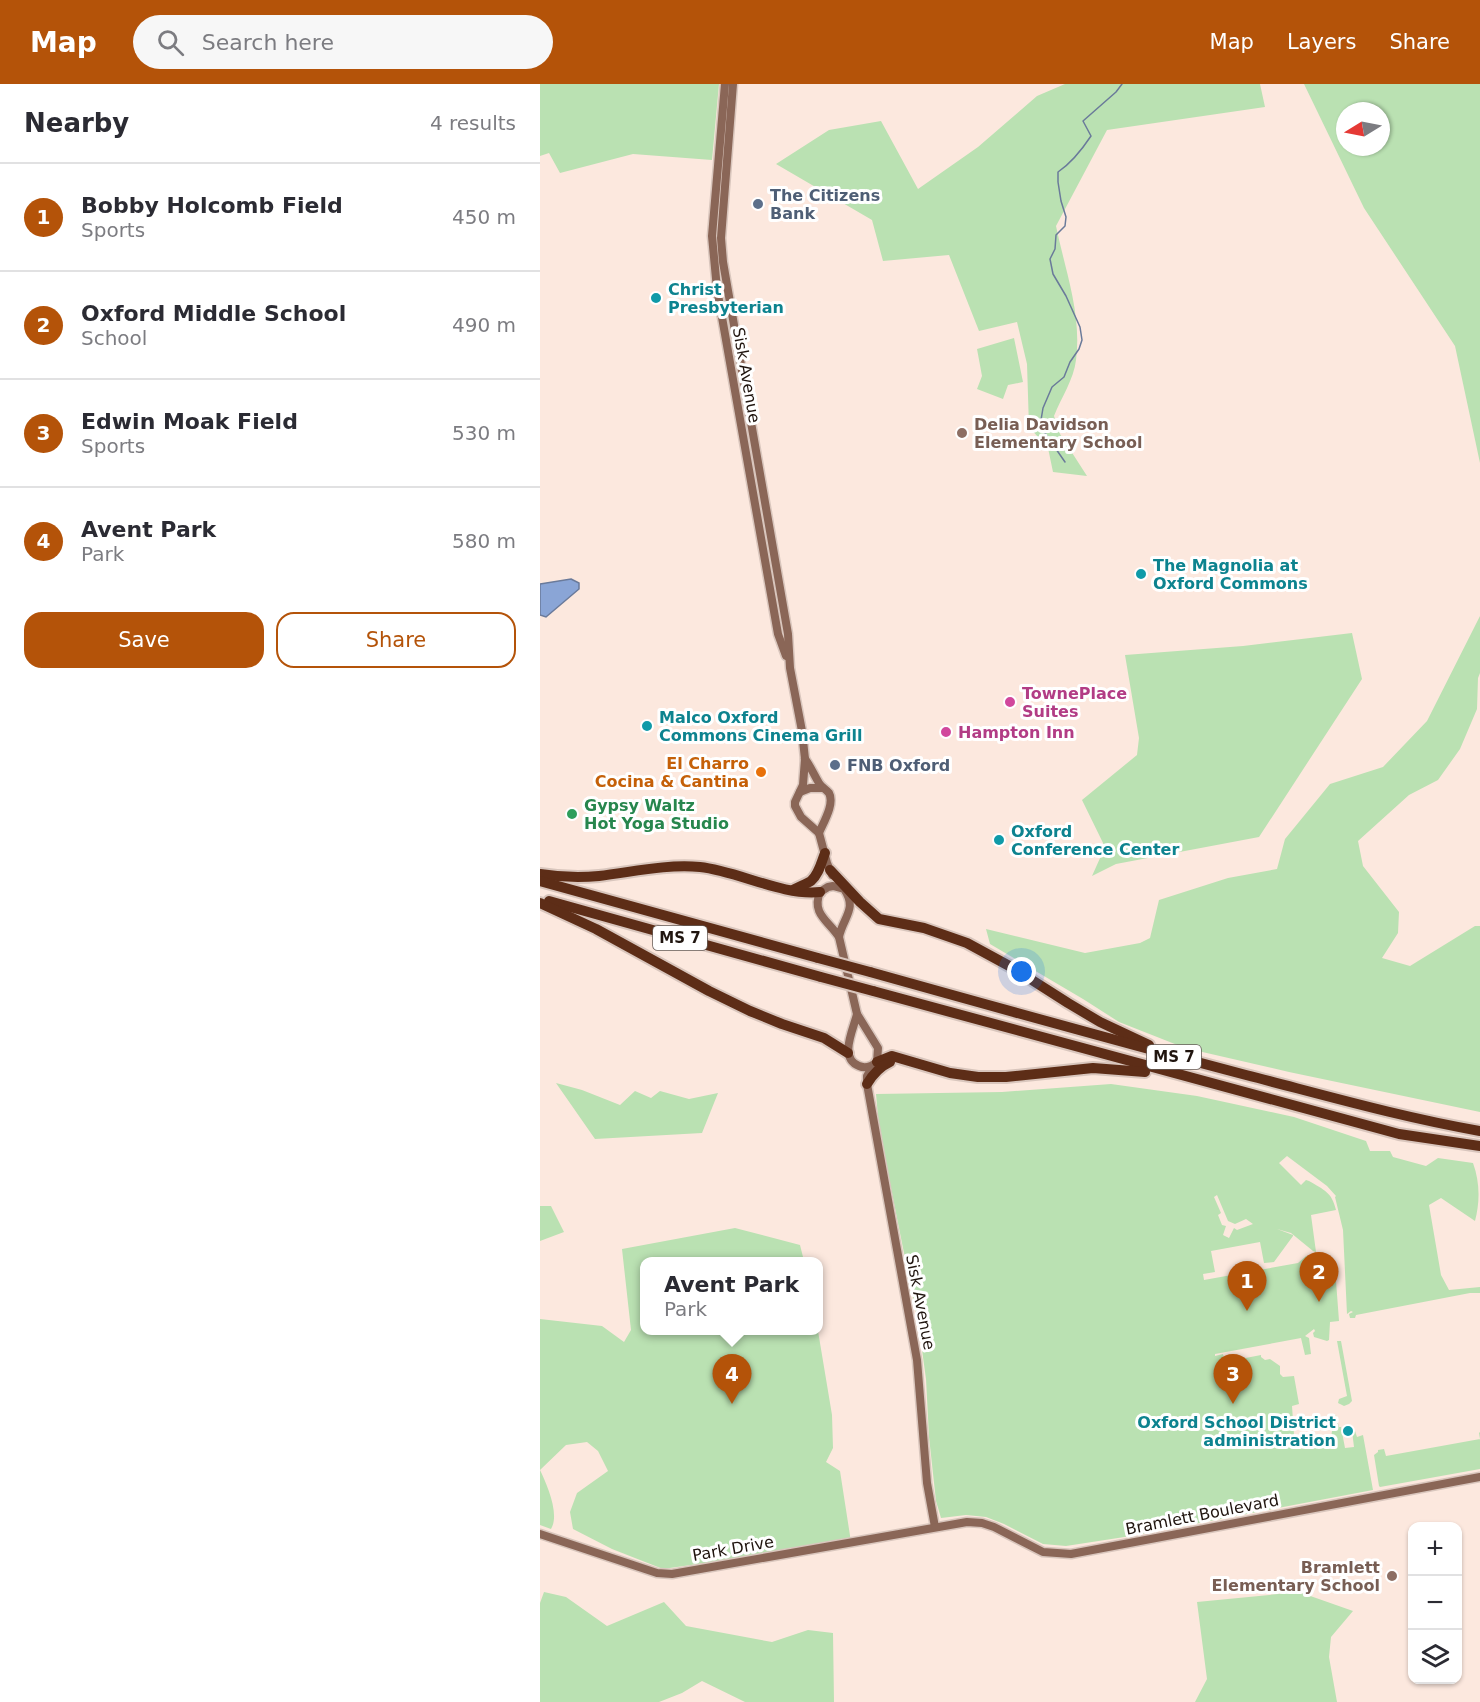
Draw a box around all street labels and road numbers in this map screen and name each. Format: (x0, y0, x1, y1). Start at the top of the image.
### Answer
street label: Sisk Avenue (729, 326, 764, 424)
road number: MS 7 (653, 926, 707, 950)
road number: MS 7 (1147, 1045, 1201, 1069)
street label: Sisk Avenue (902, 1253, 939, 1351)
street label: Bramlett Boulevard (1124, 1490, 1280, 1539)
street label: Park Drive (691, 1532, 775, 1565)

